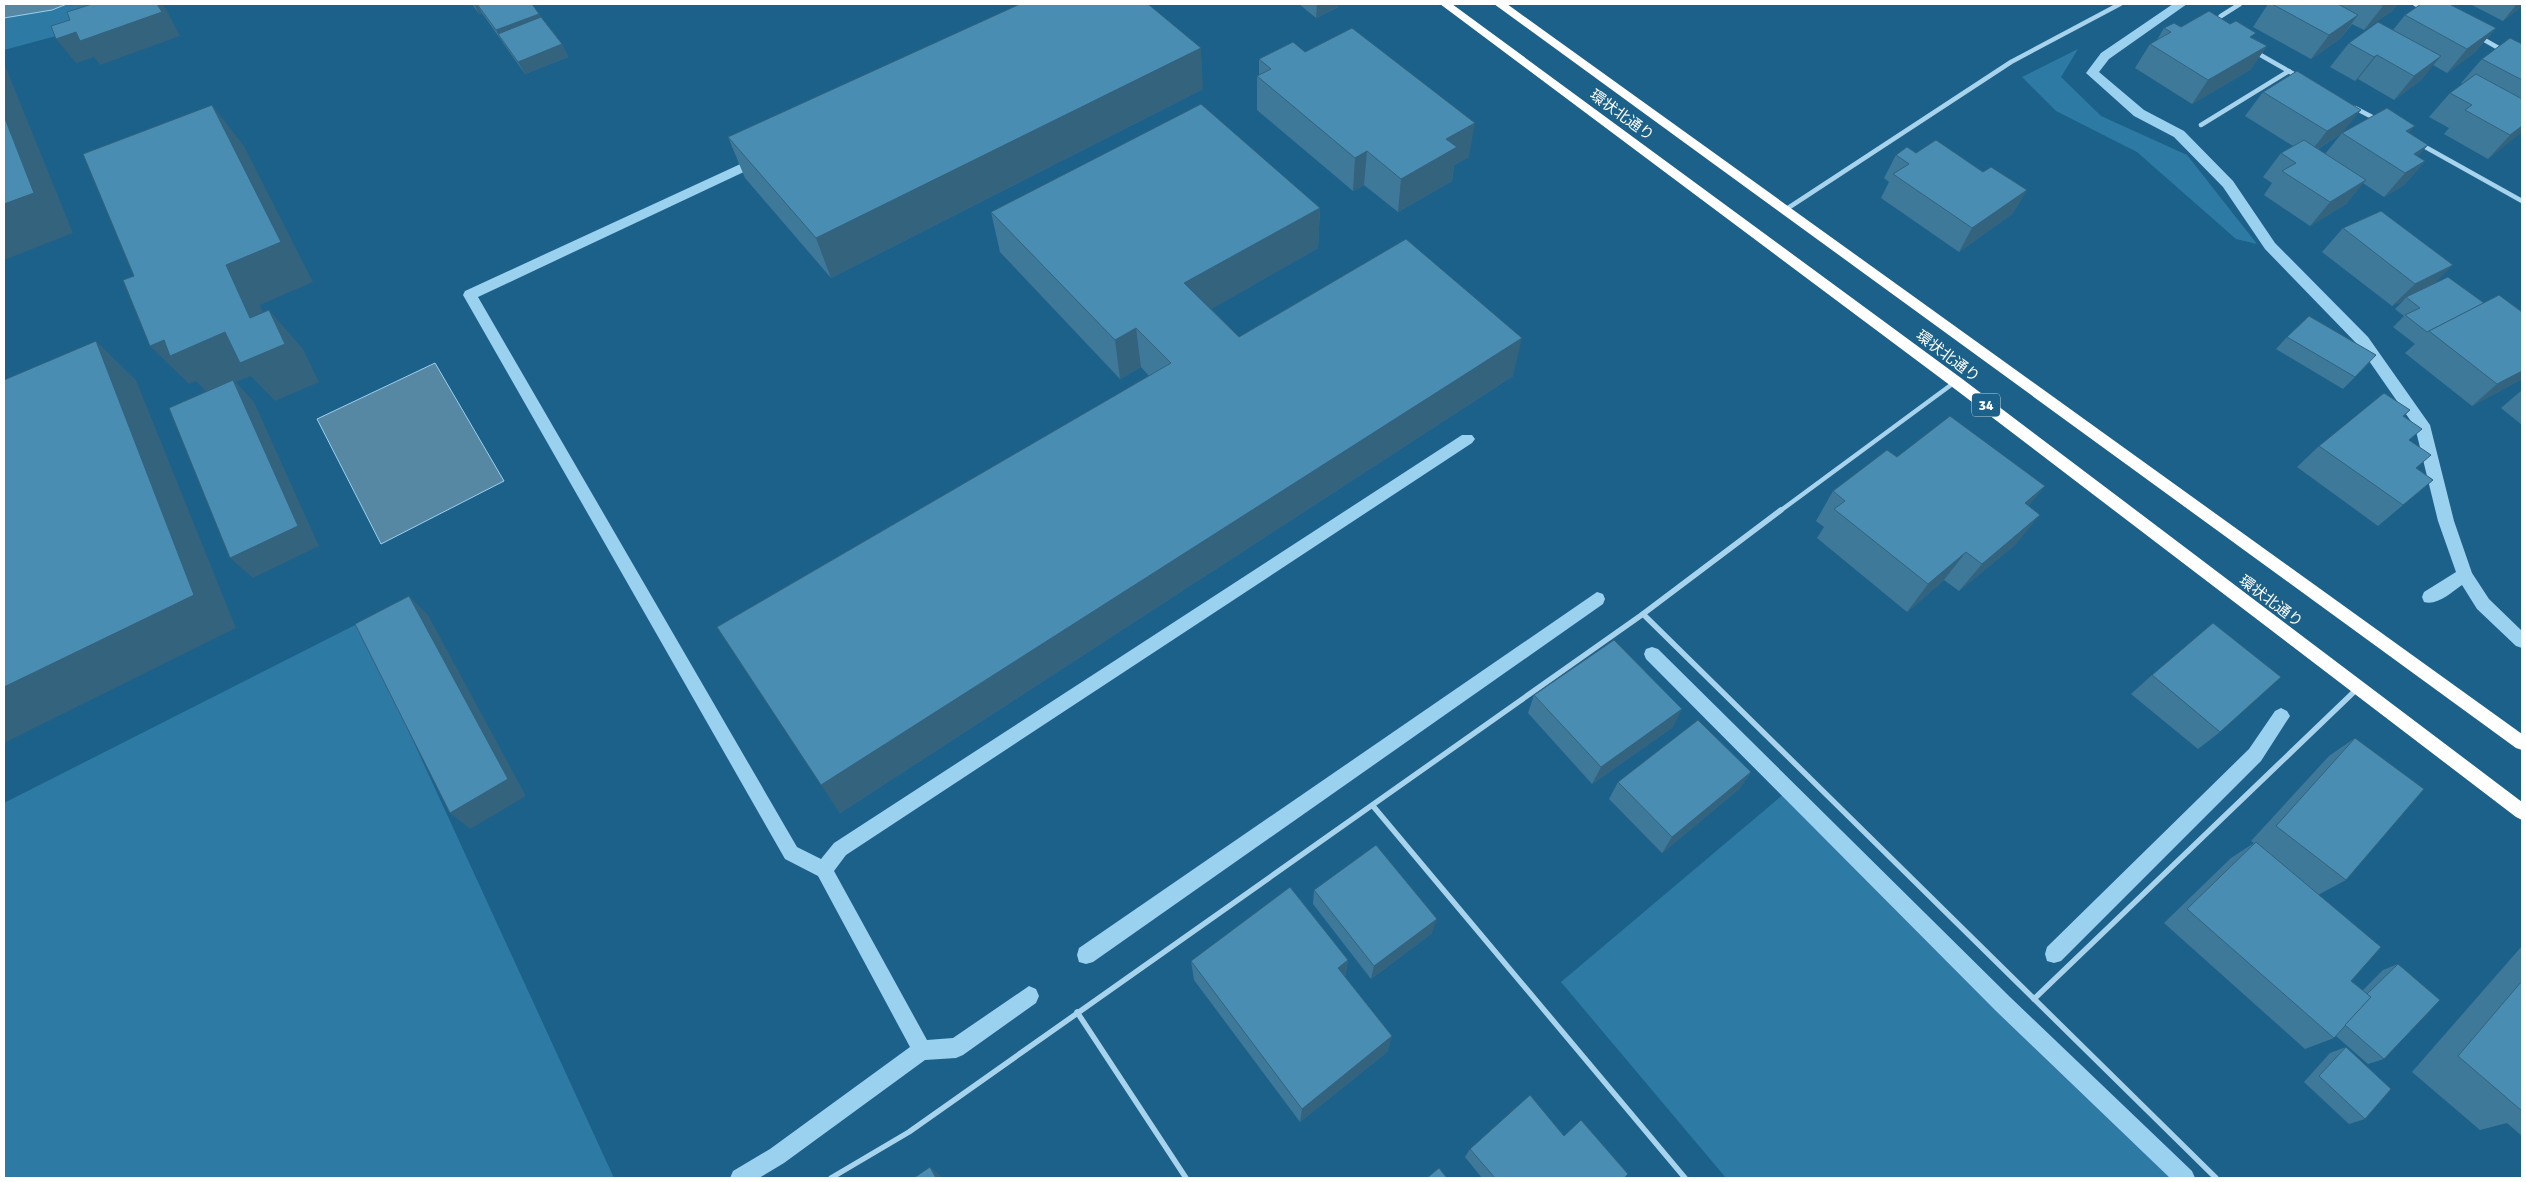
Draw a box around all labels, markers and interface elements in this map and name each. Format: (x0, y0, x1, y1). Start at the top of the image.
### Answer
street label: 環状北通り (1586, 86, 1658, 144)
street label: 環状北通り (1913, 326, 1983, 386)
road number: 34 (1972, 394, 2000, 416)
street label: 環状北通り (2236, 571, 2306, 631)

